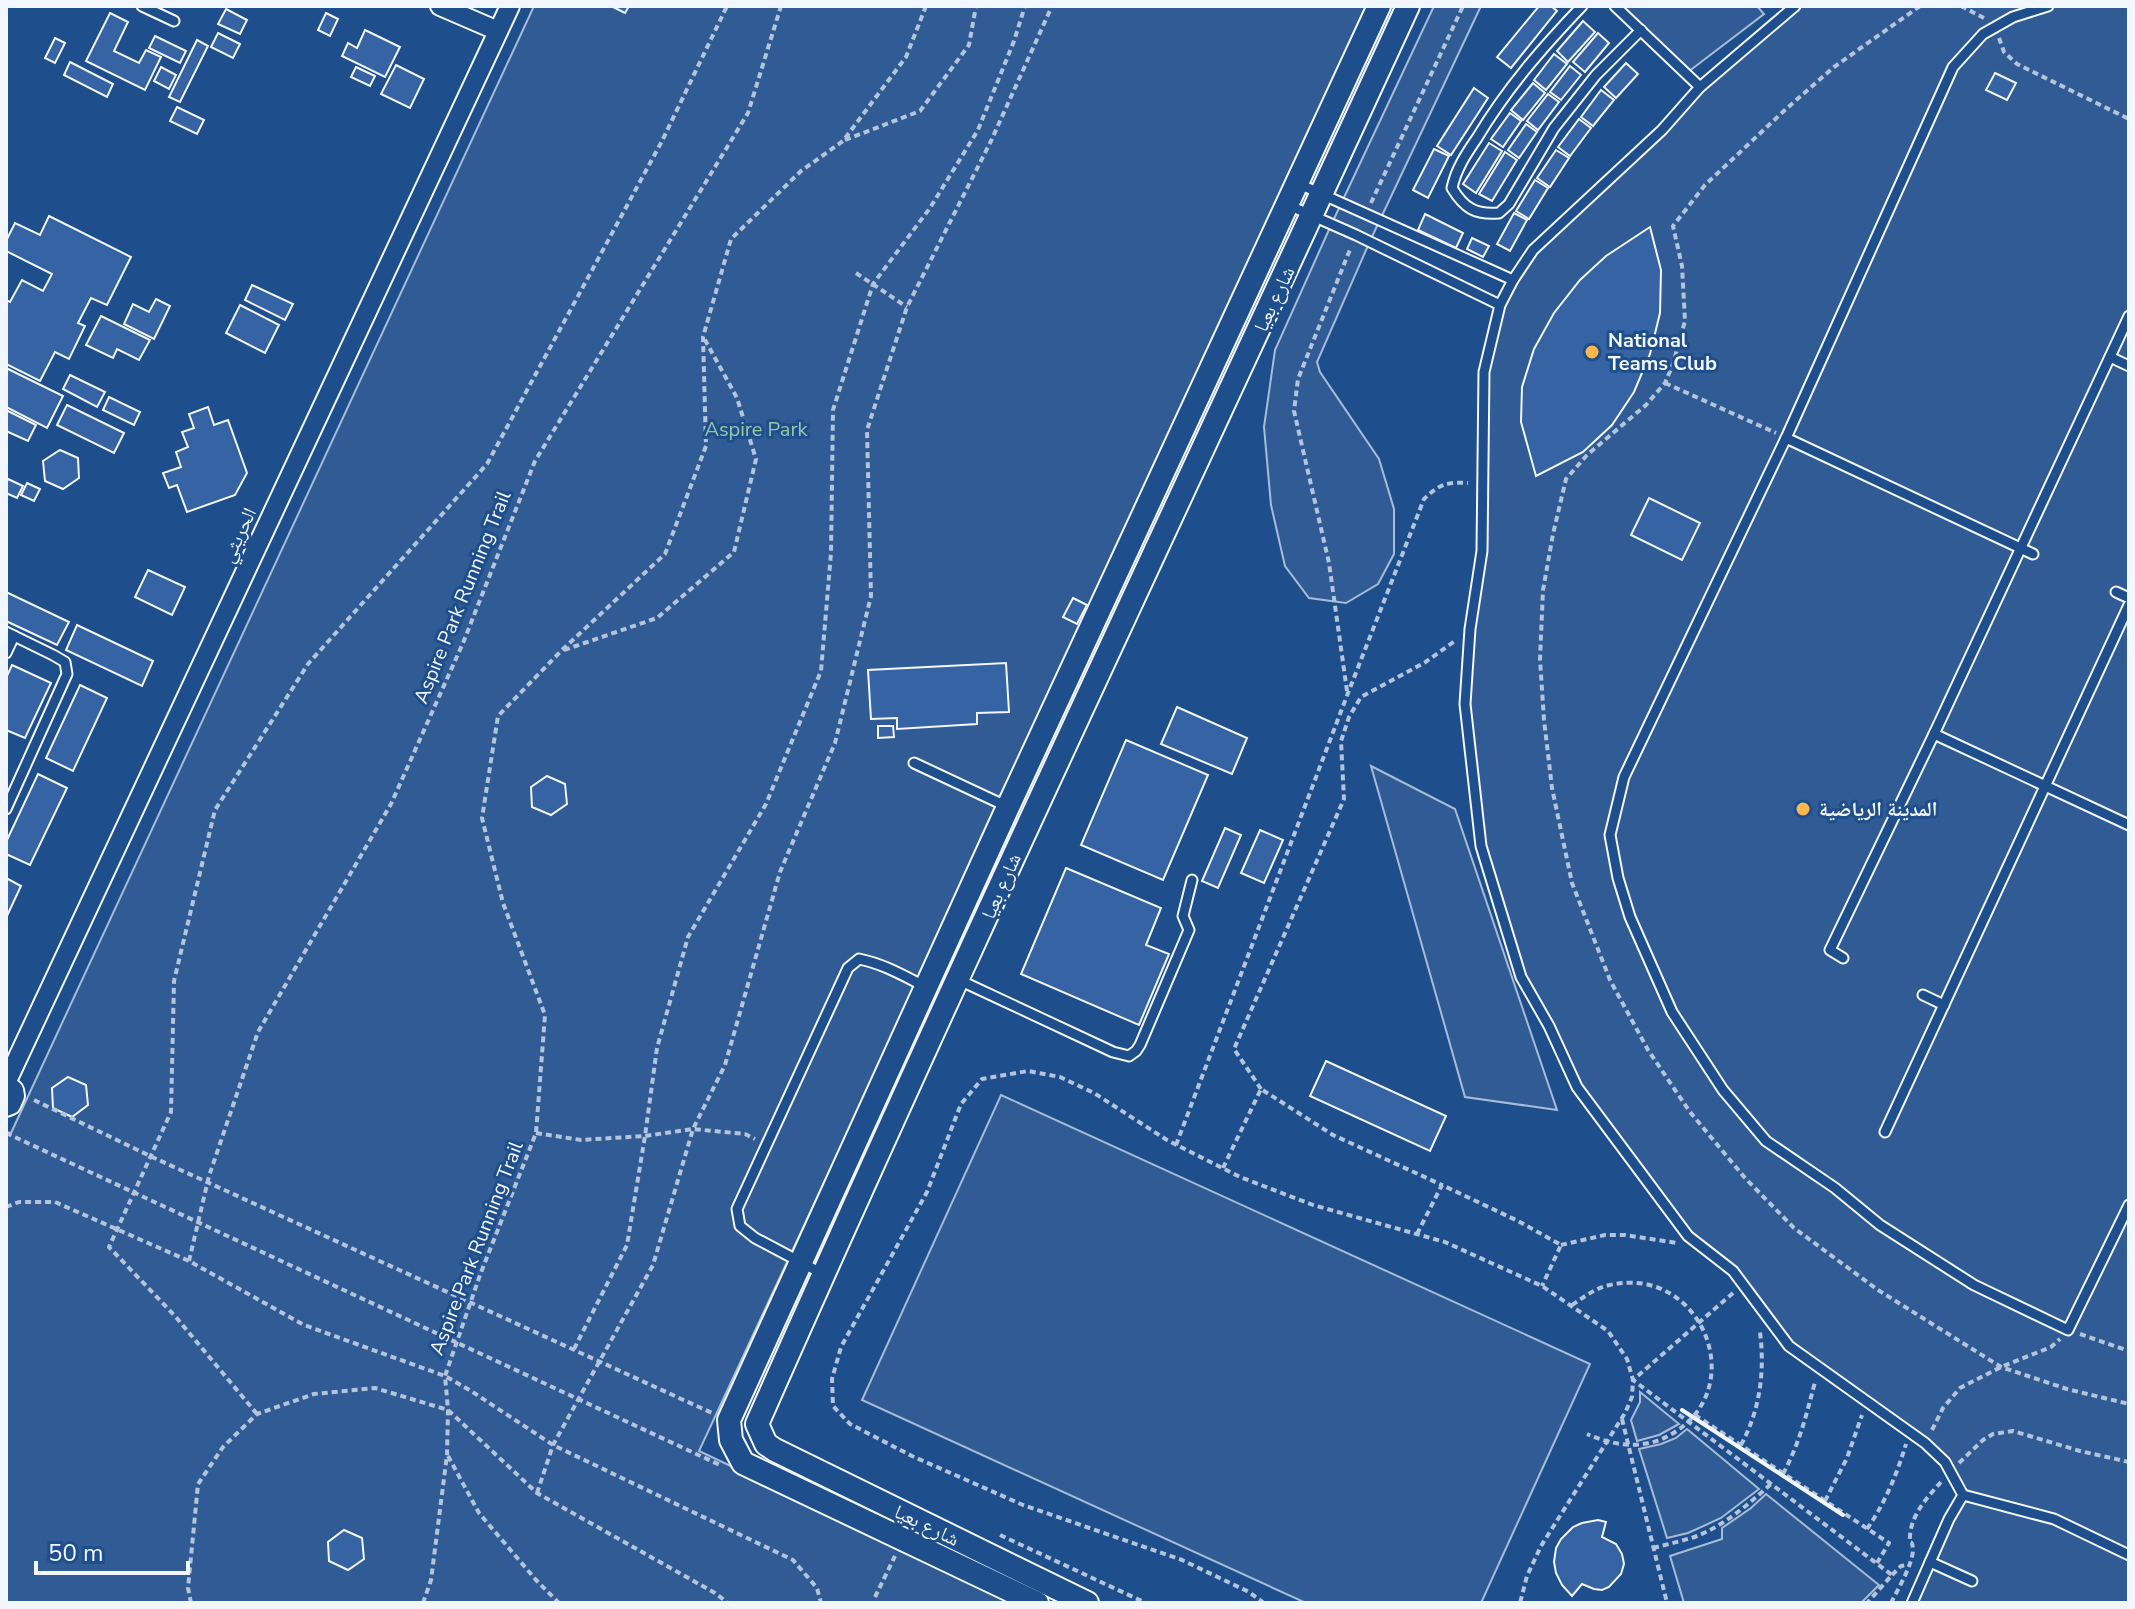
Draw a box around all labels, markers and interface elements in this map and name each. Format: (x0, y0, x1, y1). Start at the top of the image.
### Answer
street label: شارع بعيا (1248, 262, 1301, 336)
place label: National Teams Club (1608, 327, 1717, 377)
marker: National Teams Club (1583, 343, 1601, 361)
park label: Aspire Park (704, 416, 809, 443)
street label: Aspire Park Running Trail (407, 487, 518, 708)
street label: الحريثي (214, 503, 265, 568)
place label: المدينة الرياضية (1819, 796, 1937, 823)
marker: المدينة الرياضية (1794, 800, 1812, 818)
street label: شارع بعيا (975, 849, 1028, 923)
street label: Aspire Park Running Trail (423, 1137, 530, 1359)
street label: شارع بعيا (890, 1498, 964, 1553)
scale bar (36, 1525, 188, 1575)
text: 50 m (48, 1537, 104, 1569)

